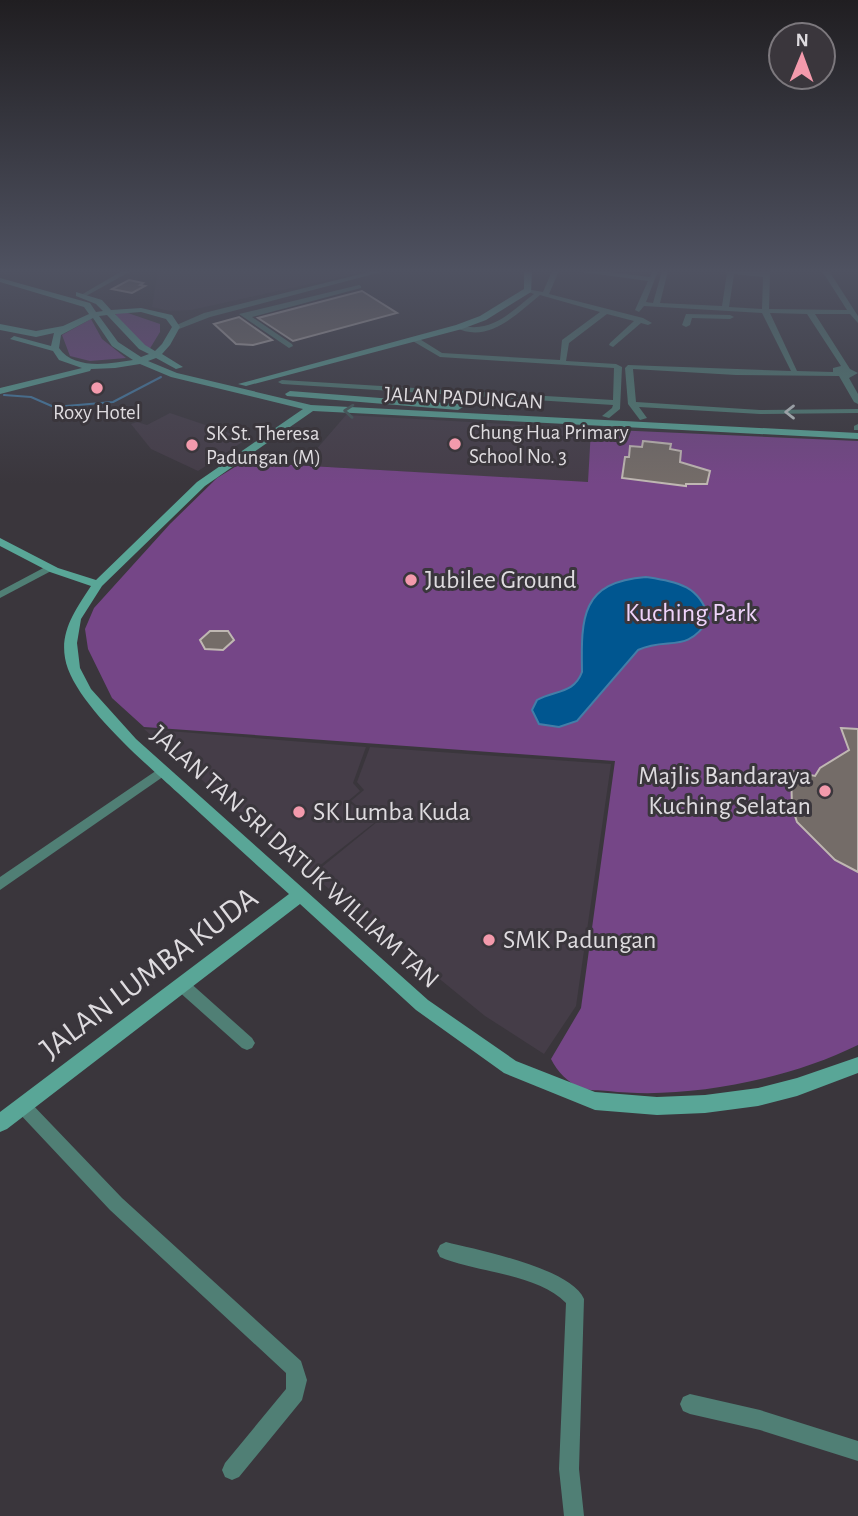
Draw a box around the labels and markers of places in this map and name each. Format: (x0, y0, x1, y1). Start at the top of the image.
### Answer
marker: Roxy Hotel (89, 380, 105, 396)
place label: Roxy Hotel (53, 402, 141, 423)
place label: Chung Hua Primary School No. 3 (469, 422, 629, 467)
place label: SK St. Theresa Padungan (M) (206, 423, 321, 468)
marker: Chung Hua Primary School No. 3 (447, 436, 463, 452)
marker: SK St. Theresa Padungan (M) (184, 437, 200, 453)
place label: Jubilee Ground (425, 567, 577, 593)
marker: Jubilee Ground (403, 572, 419, 588)
place label: Majlis Bandaraya Kuching Selatan (638, 763, 811, 819)
marker: Majlis Bandaraya Kuching Selatan (817, 783, 833, 799)
place label: SK Lumba Kuda (313, 799, 471, 825)
marker: SK Lumba Kuda (291, 804, 307, 820)
place label: SMK Padungan (503, 927, 657, 953)
marker: SMK Padungan (481, 932, 497, 948)

